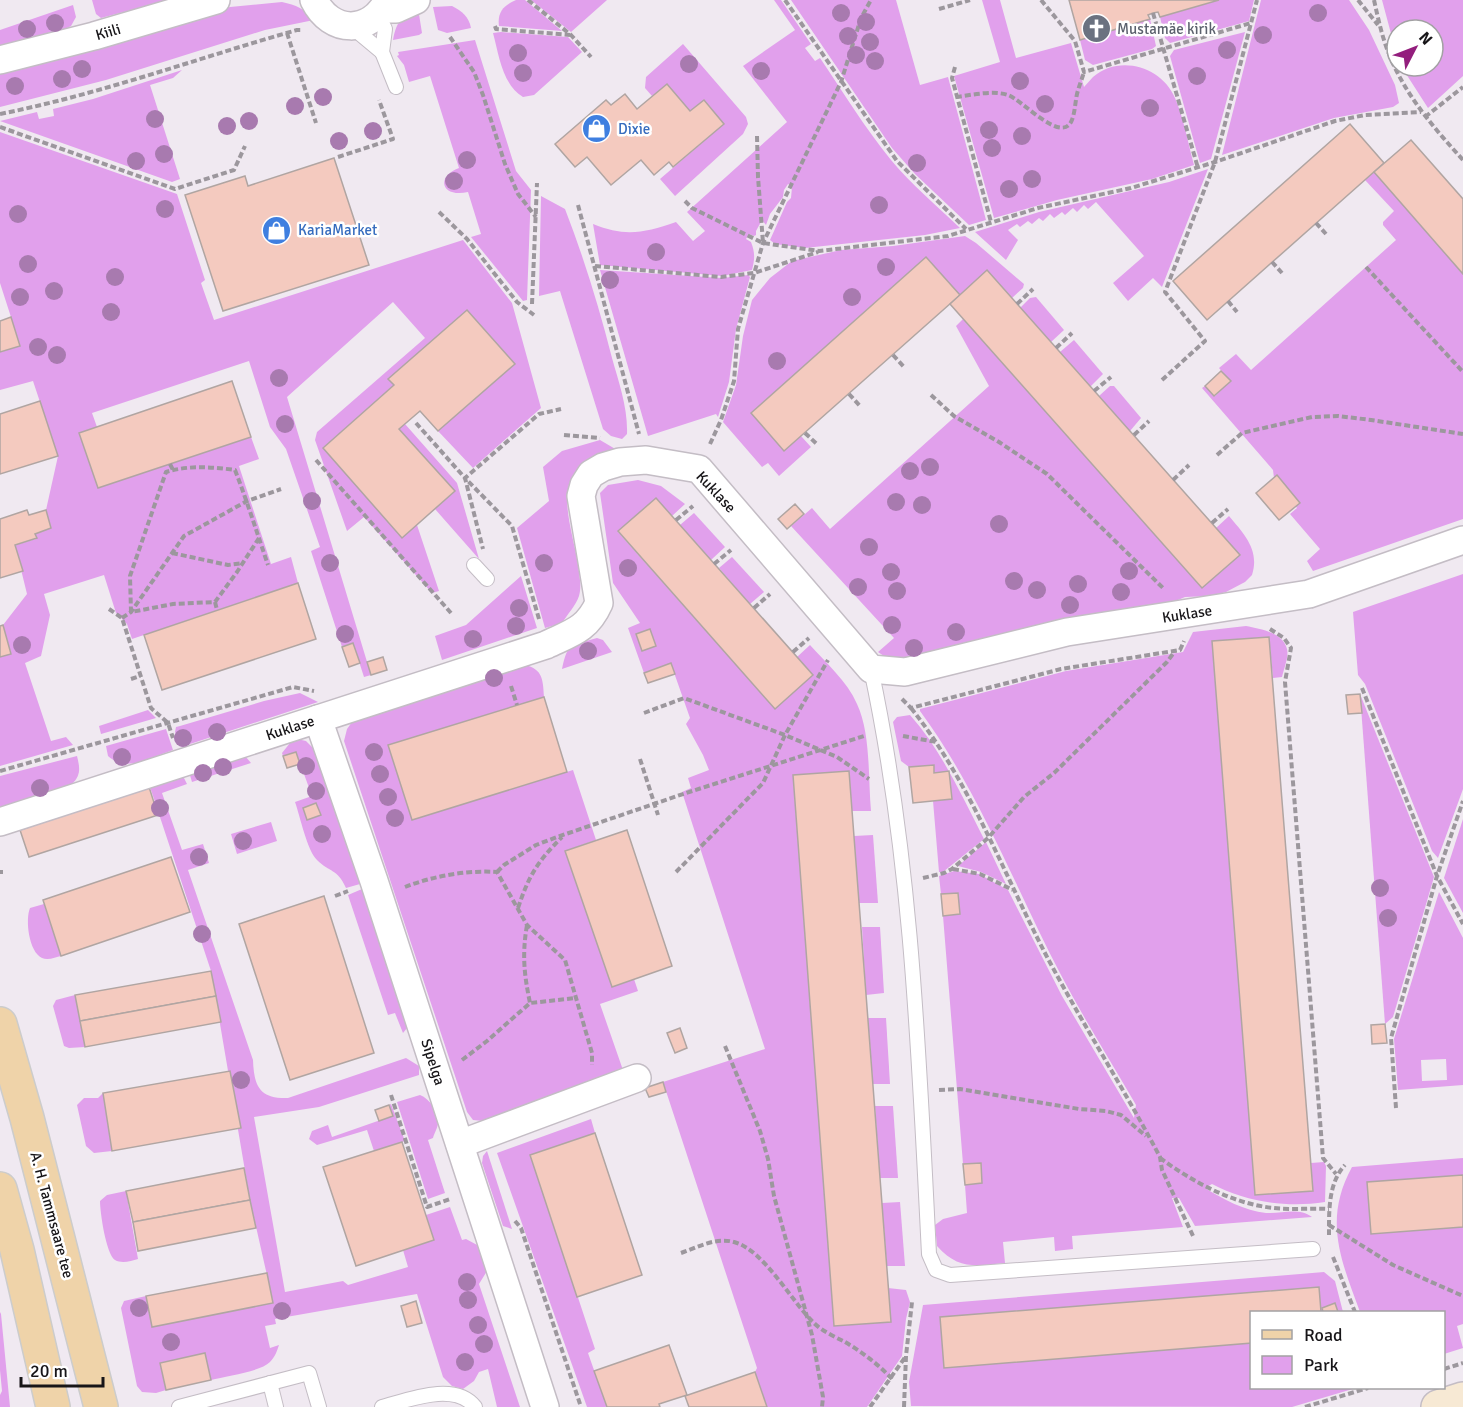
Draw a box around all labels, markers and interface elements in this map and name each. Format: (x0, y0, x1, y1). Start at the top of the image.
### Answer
church icon: Mustamäe kirik (1080, 13, 1112, 45)
north arrow (1385, 18, 1445, 78)
street label: Kiili (93, 20, 123, 44)
place label: Mustamäe kirik (1117, 20, 1216, 38)
text: N (1414, 28, 1437, 49)
shop icon: Dixie (581, 113, 613, 145)
place label: Dixie (618, 120, 650, 138)
shop icon: KariaMarket (261, 214, 293, 246)
place label: KariaMarket (298, 221, 377, 239)
street label: Kuklase (692, 467, 740, 517)
street label: Kuklase (1161, 601, 1213, 627)
street label: Kuklase (263, 712, 317, 744)
street label: Sipelga (417, 1037, 449, 1087)
street label: A. H. Tammsaare tee (26, 1150, 78, 1280)
legend (1250, 1311, 1445, 1389)
text: Road (1304, 1324, 1343, 1346)
scale bar (21, 1350, 104, 1388)
text: Park (1304, 1354, 1339, 1376)
text: 20 m (30, 1360, 68, 1382)

